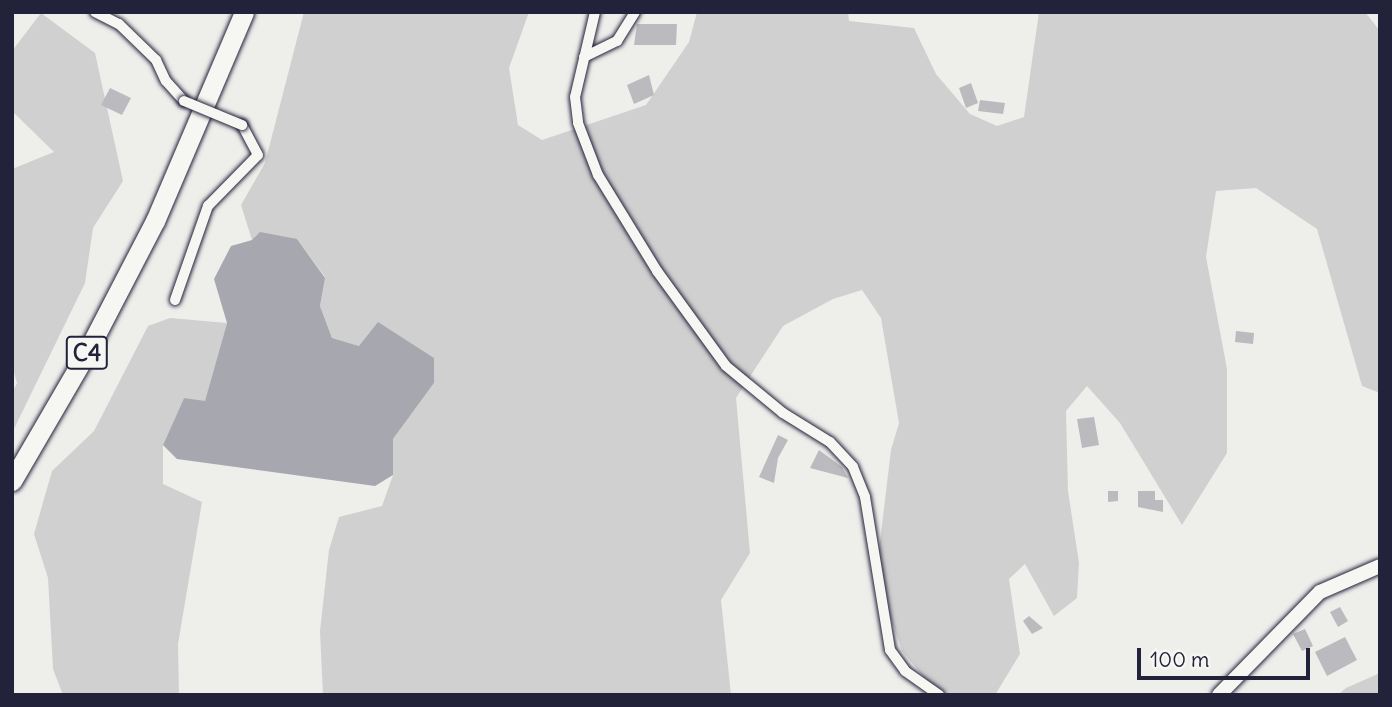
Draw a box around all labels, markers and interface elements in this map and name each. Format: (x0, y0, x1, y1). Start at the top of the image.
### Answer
road number: C4 (64, 334, 110, 372)
scale bar (1140, 634, 1313, 678)
text: 100 m (1150, 646, 1209, 673)

